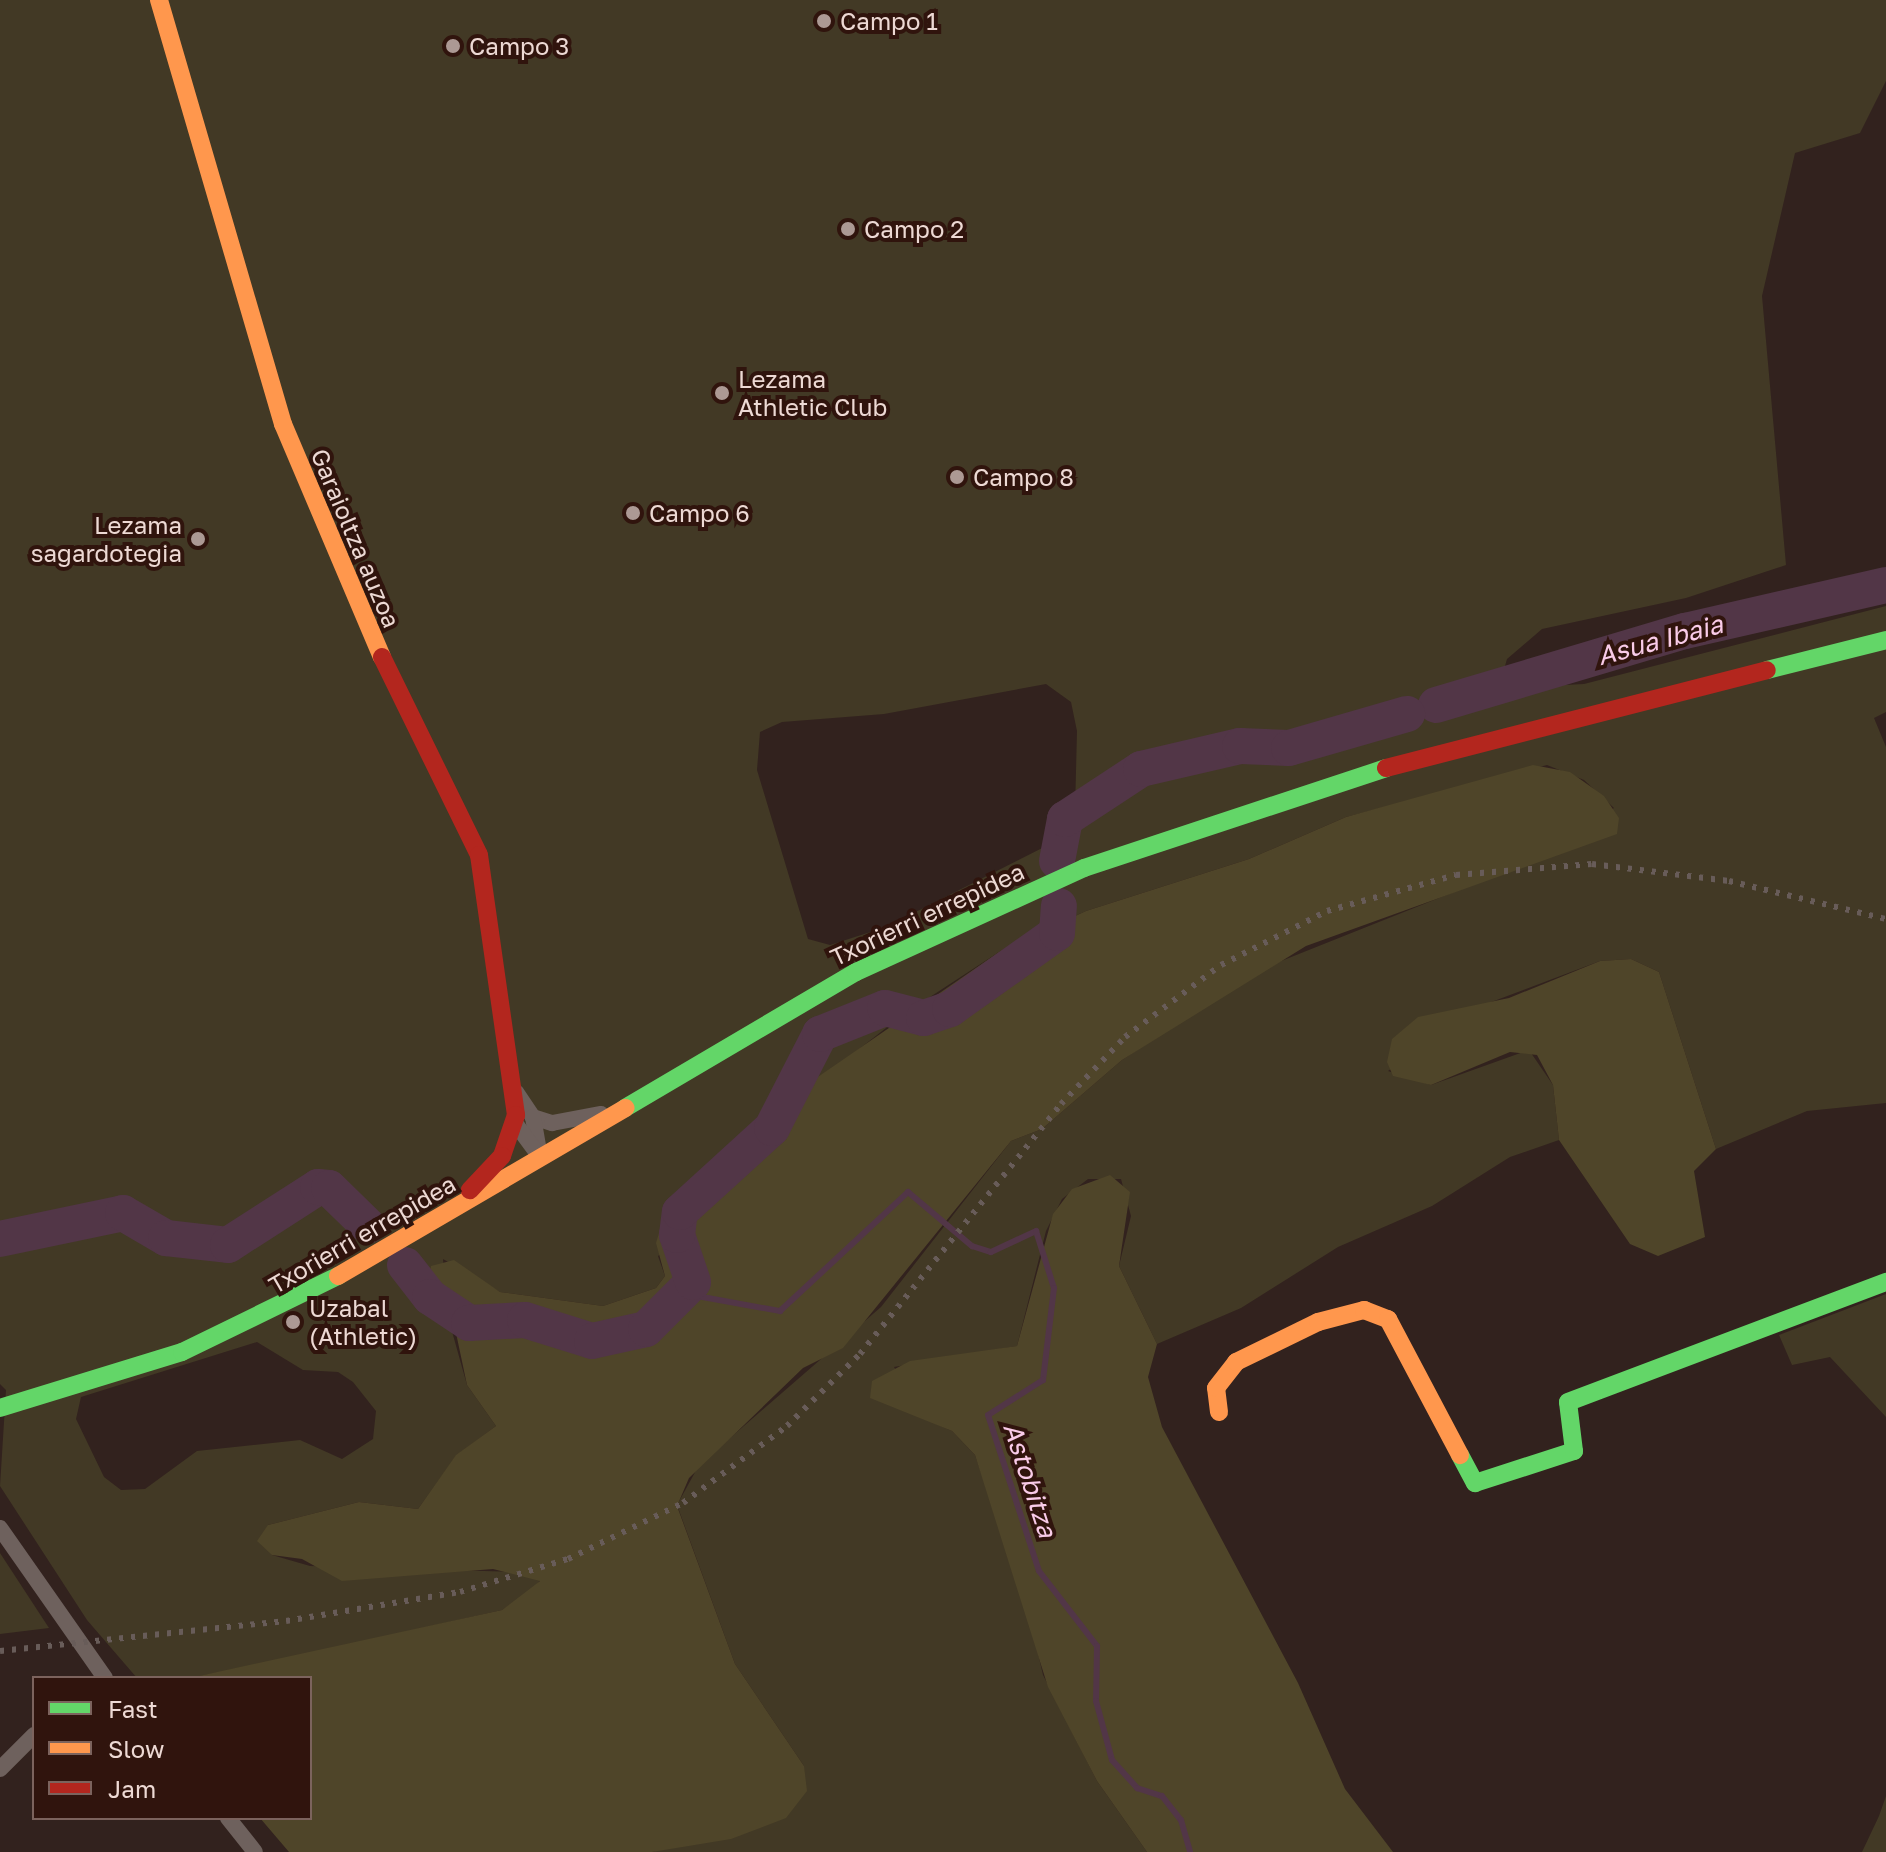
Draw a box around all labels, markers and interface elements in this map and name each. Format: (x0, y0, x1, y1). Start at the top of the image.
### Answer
place label: Campo 1 (840, 7, 938, 35)
marker: Campo 1 (815, 12, 833, 30)
place label: Campo 3 (469, 32, 569, 60)
marker: Campo 3 (444, 37, 462, 55)
place label: Campo 2 (864, 215, 964, 243)
marker: Campo 2 (839, 220, 857, 238)
place label: Lezama Athletic Club (738, 365, 887, 421)
marker: Lezama Athletic Club (713, 384, 731, 402)
street label: Garaioltza auzoa (305, 444, 407, 632)
place label: Campo 8 (973, 463, 1074, 491)
marker: Campo 8 (948, 468, 966, 486)
place label: Campo 6 (649, 499, 750, 527)
marker: Campo 6 (624, 504, 642, 522)
place label: Lezama sagardotegia (31, 511, 182, 567)
marker: Lezama sagardotegia (189, 530, 207, 548)
water label: Asua Ibaia (1594, 608, 1726, 672)
street label: Txorierri errepidea (825, 856, 1029, 972)
street label: Txorierri errepidea (264, 1169, 460, 1299)
place label: Uzabal (Athletic) (309, 1294, 417, 1350)
marker: Uzabal (Athletic) (284, 1313, 302, 1331)
water label: Astobitza (997, 1419, 1063, 1541)
legend (32, 1676, 312, 1820)
text: Fast (108, 1694, 158, 1723)
text: Slow (108, 1734, 164, 1763)
text: Jam (108, 1774, 156, 1803)

